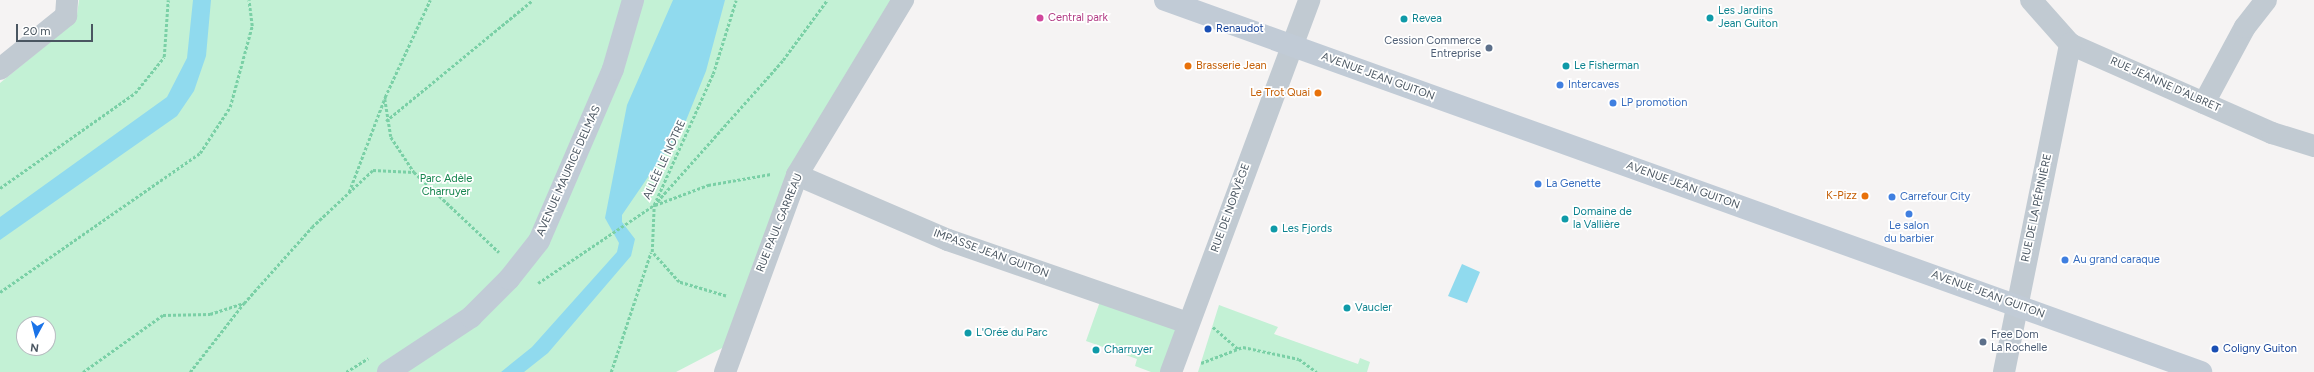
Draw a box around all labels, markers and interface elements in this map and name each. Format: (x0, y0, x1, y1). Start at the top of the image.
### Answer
place label: Les Jardins Jean Guiton (1718, 5, 1778, 31)
place label: Central park (1048, 11, 1108, 25)
place label: Revea (1412, 12, 1442, 26)
marker: Central park (1035, 13, 1045, 23)
marker: Les Jardins Jean Guiton (1705, 13, 1715, 23)
marker: Revea (1399, 14, 1409, 24)
scale bar (18, 16, 95, 42)
place label: Renaudot (1216, 22, 1264, 36)
text: 20 m (23, 24, 51, 38)
marker: Renaudot (1203, 24, 1213, 34)
place label: Cession Commerce Entreprise (1384, 35, 1481, 61)
marker: Cession Commerce Entreprise (1484, 43, 1494, 53)
street label: AVENUE JEAN GUITON (1319, 50, 1437, 104)
street label: RUE JEANNE D'ALBRET (2108, 55, 2222, 115)
place label: Brasserie Jean (1196, 59, 1267, 73)
place label: Le Fisherman (1574, 59, 1639, 73)
marker: Brasserie Jean (1183, 61, 1193, 71)
marker: Le Fisherman (1561, 61, 1571, 71)
place label: Intercaves (1568, 78, 1619, 92)
marker: Intercaves (1555, 80, 1565, 90)
place label: Le Trot Quai (1250, 86, 1310, 100)
marker: Le Trot Quai (1313, 88, 1323, 98)
place label: LP promotion (1621, 96, 1687, 110)
marker: LP promotion (1608, 98, 1618, 108)
street label: AVENUE MAURICE DELMAS (534, 104, 604, 238)
street label: ALLÉE LE NÔTRE (641, 118, 689, 202)
street label: RUE DE LA PÉPINIÈRE (2019, 153, 2055, 263)
street label: AVENUE JEAN GUITON (1624, 159, 1742, 213)
street label: RUE DE NORVÈGE (1209, 162, 1253, 254)
street label: RUE PAUL GARREAU (754, 172, 806, 274)
park label: Parc Adèle Charruyer (420, 173, 472, 199)
place label: La Genette (1546, 177, 1601, 191)
marker: La Genette (1533, 179, 1543, 189)
place label: K-Pizz (1826, 189, 1857, 203)
place label: Carrefour City (1900, 190, 1970, 204)
marker: K-Pizz (1860, 191, 1870, 201)
marker: Carrefour City (1887, 192, 1897, 202)
place label: Domaine de la Vallière (1573, 206, 1632, 232)
marker: Le salon du barbier (1904, 209, 1914, 219)
marker: Domaine de la Vallière (1560, 214, 1570, 224)
place label: Le salon du barbier (1884, 220, 1934, 246)
place label: Les Fjords (1282, 222, 1332, 236)
marker: Les Fjords (1269, 224, 1279, 234)
street label: IMPASSE JEAN GUITON (931, 227, 1051, 281)
place label: Au grand caraque (2073, 253, 2160, 267)
marker: Au grand caraque (2060, 255, 2070, 265)
street label: AVENUE JEAN GUITON (1929, 268, 2047, 322)
place label: Vaucler (1355, 301, 1392, 315)
marker: Vaucler (1342, 303, 1352, 313)
north arrow (16, 316, 56, 356)
place label: L'Orée du Parc (976, 326, 1048, 340)
marker: L'Orée du Parc (963, 328, 973, 338)
place label: Free Dom La Rochelle (1991, 329, 2047, 355)
marker: Free Dom La Rochelle (1978, 337, 1988, 347)
text: N (30, 340, 40, 354)
place label: Coligny Guiton (2223, 342, 2297, 356)
place label: Charruyer (1104, 343, 1153, 357)
marker: Coligny Guiton (2210, 344, 2220, 354)
marker: Charruyer (1091, 345, 1101, 355)

